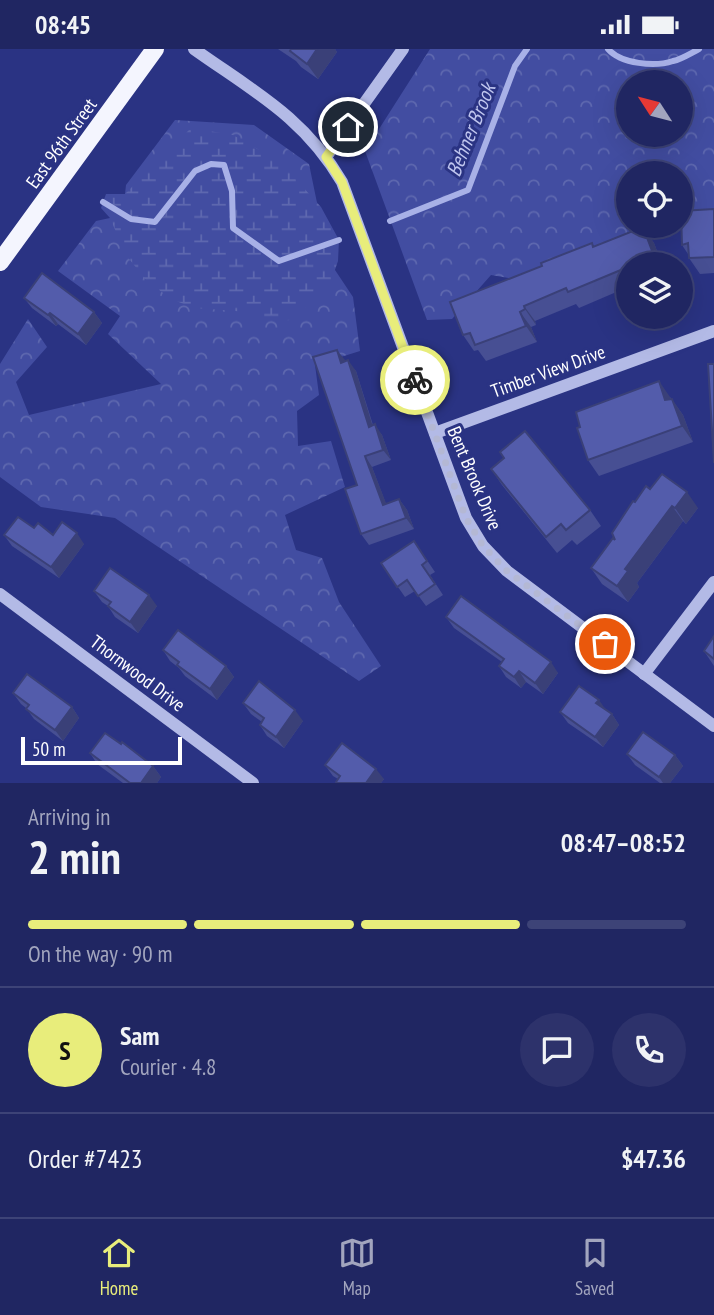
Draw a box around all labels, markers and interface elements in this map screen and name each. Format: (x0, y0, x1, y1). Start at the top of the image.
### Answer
text: 08:45 (35, 8, 91, 41)
north arrow (616, 70, 693, 147)
map controls (616, 70, 693, 329)
water label: Behner Brook (440, 77, 502, 180)
street label: East 96th Street (20, 93, 102, 193)
pin (318, 97, 378, 157)
icon: home (329, 108, 367, 146)
button: locate (616, 161, 693, 238)
button: layers (616, 252, 693, 329)
street label: Timber View Drive (488, 339, 609, 403)
courier (380, 345, 450, 415)
icon: bike (396, 361, 434, 399)
street label: Bent Brook Drive (442, 422, 508, 534)
pin (575, 614, 635, 674)
icon: bag (586, 625, 624, 663)
street label: Thornwood Drive (86, 629, 190, 717)
scale bar (21, 734, 182, 766)
text: 50 m (32, 737, 66, 761)
text: Arriving in (28, 802, 110, 831)
text: 08:47–08:52 (561, 826, 686, 859)
text: 2 min (28, 827, 121, 887)
text: On the way · 90 m (28, 939, 172, 968)
button: chat (520, 1013, 594, 1087)
button: phone (612, 1013, 686, 1087)
text: Sam (120, 1019, 159, 1052)
text: S (59, 1034, 71, 1067)
text: Courier · 4.8 (120, 1052, 216, 1081)
text: Order #7423 (28, 1142, 143, 1175)
text: $47.36 (621, 1142, 686, 1175)
tab: Home (100, 1234, 138, 1300)
tab: Map (338, 1234, 376, 1300)
tab: Saved (575, 1234, 614, 1300)

